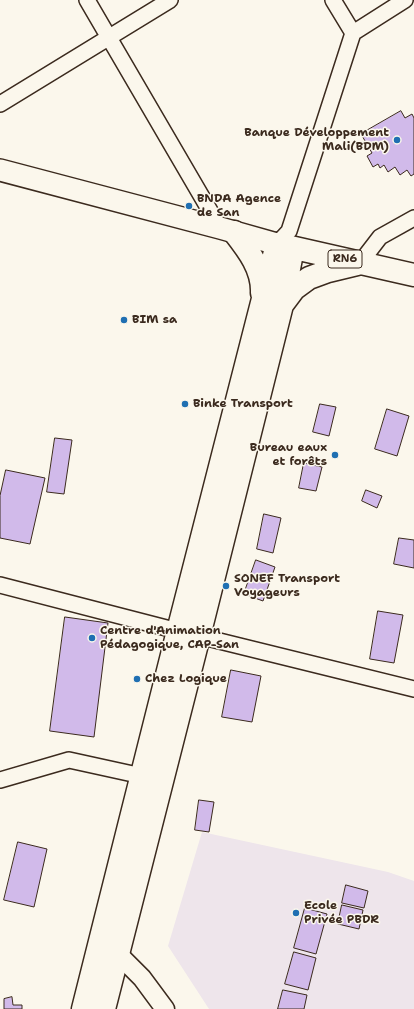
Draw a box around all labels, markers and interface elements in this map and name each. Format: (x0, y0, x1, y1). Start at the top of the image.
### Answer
place label: Banque Développement Mali(BDM) (244, 126, 389, 154)
marker: Banque Développement Mali(BDM) (392, 135, 402, 145)
place label: BNDA Agence de San (197, 192, 281, 220)
marker: BNDA Agence de San (184, 201, 194, 211)
road number: RN6 (328, 250, 362, 268)
place label: BIM sa (132, 313, 177, 327)
marker: BIM sa (119, 315, 129, 325)
place label: Binke Transport (193, 397, 293, 411)
marker: Binke Transport (180, 399, 190, 409)
place label: Bureau eaux et forêts (250, 441, 327, 469)
marker: Bureau eaux et forêts (330, 450, 340, 460)
place label: SONEF Transport Voyageurs (234, 572, 340, 600)
marker: SONEF Transport Voyageurs (221, 581, 231, 591)
place label: Centre d'Animation Pédagogique, CAP-San (100, 624, 239, 652)
marker: Centre d'Animation Pédagogique, CAP-San (87, 633, 97, 643)
place label: Chez Logique (145, 672, 227, 686)
marker: Chez Logique (132, 674, 142, 684)
place label: Ecole Privée PBDR (304, 899, 379, 927)
marker: Ecole Privée PBDR (291, 908, 301, 918)

